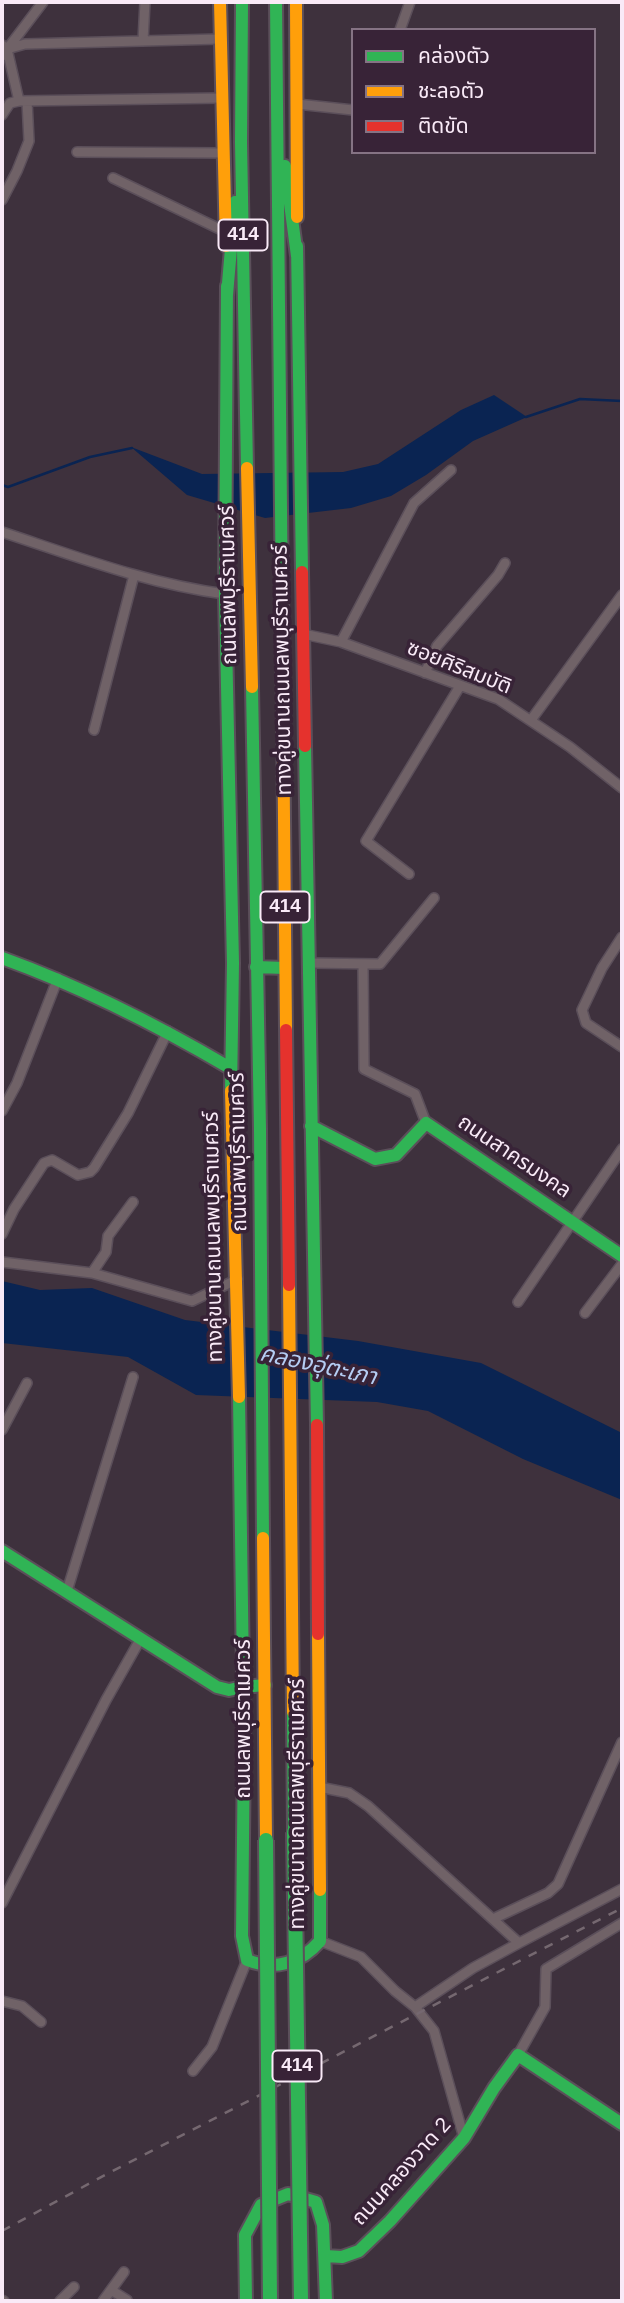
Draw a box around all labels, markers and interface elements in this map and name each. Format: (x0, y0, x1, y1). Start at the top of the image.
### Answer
legend (351, 28, 596, 154)
text: คล่องตัว (418, 44, 490, 67)
text: ชะลอตัว (418, 79, 484, 102)
text: ติดขัด (418, 114, 469, 137)
road number: 414 (218, 219, 268, 250)
street label: ถนนลพบุรีราเมศวร์ (215, 505, 243, 665)
street label: ทางคู่ขนานถนนลพบุรีราเมศวร์ (268, 544, 298, 796)
street label: ซอยศิริสมบัติ (403, 636, 515, 700)
road number: 414 (260, 892, 310, 923)
street label: ถนนลพบุรีราเมศวร์ (225, 1072, 253, 1232)
street label: ถนนสาครมงคล (453, 1110, 575, 1204)
street label: ทางคู่ขนานถนนลพบุรีราเมศวร์ (199, 1111, 229, 1363)
water label: คลองอุ่ตะเภา (257, 1340, 379, 1392)
street label: ถนนลพบุรีราเมศวร์ (231, 1639, 257, 1799)
street label: ทางคู่ขนานถนนลพบุรีราเมศวร์ (285, 1679, 311, 1929)
road number: 414 (272, 2050, 322, 2082)
street label: ถนนคลองวาด 2 (347, 2113, 457, 2231)

